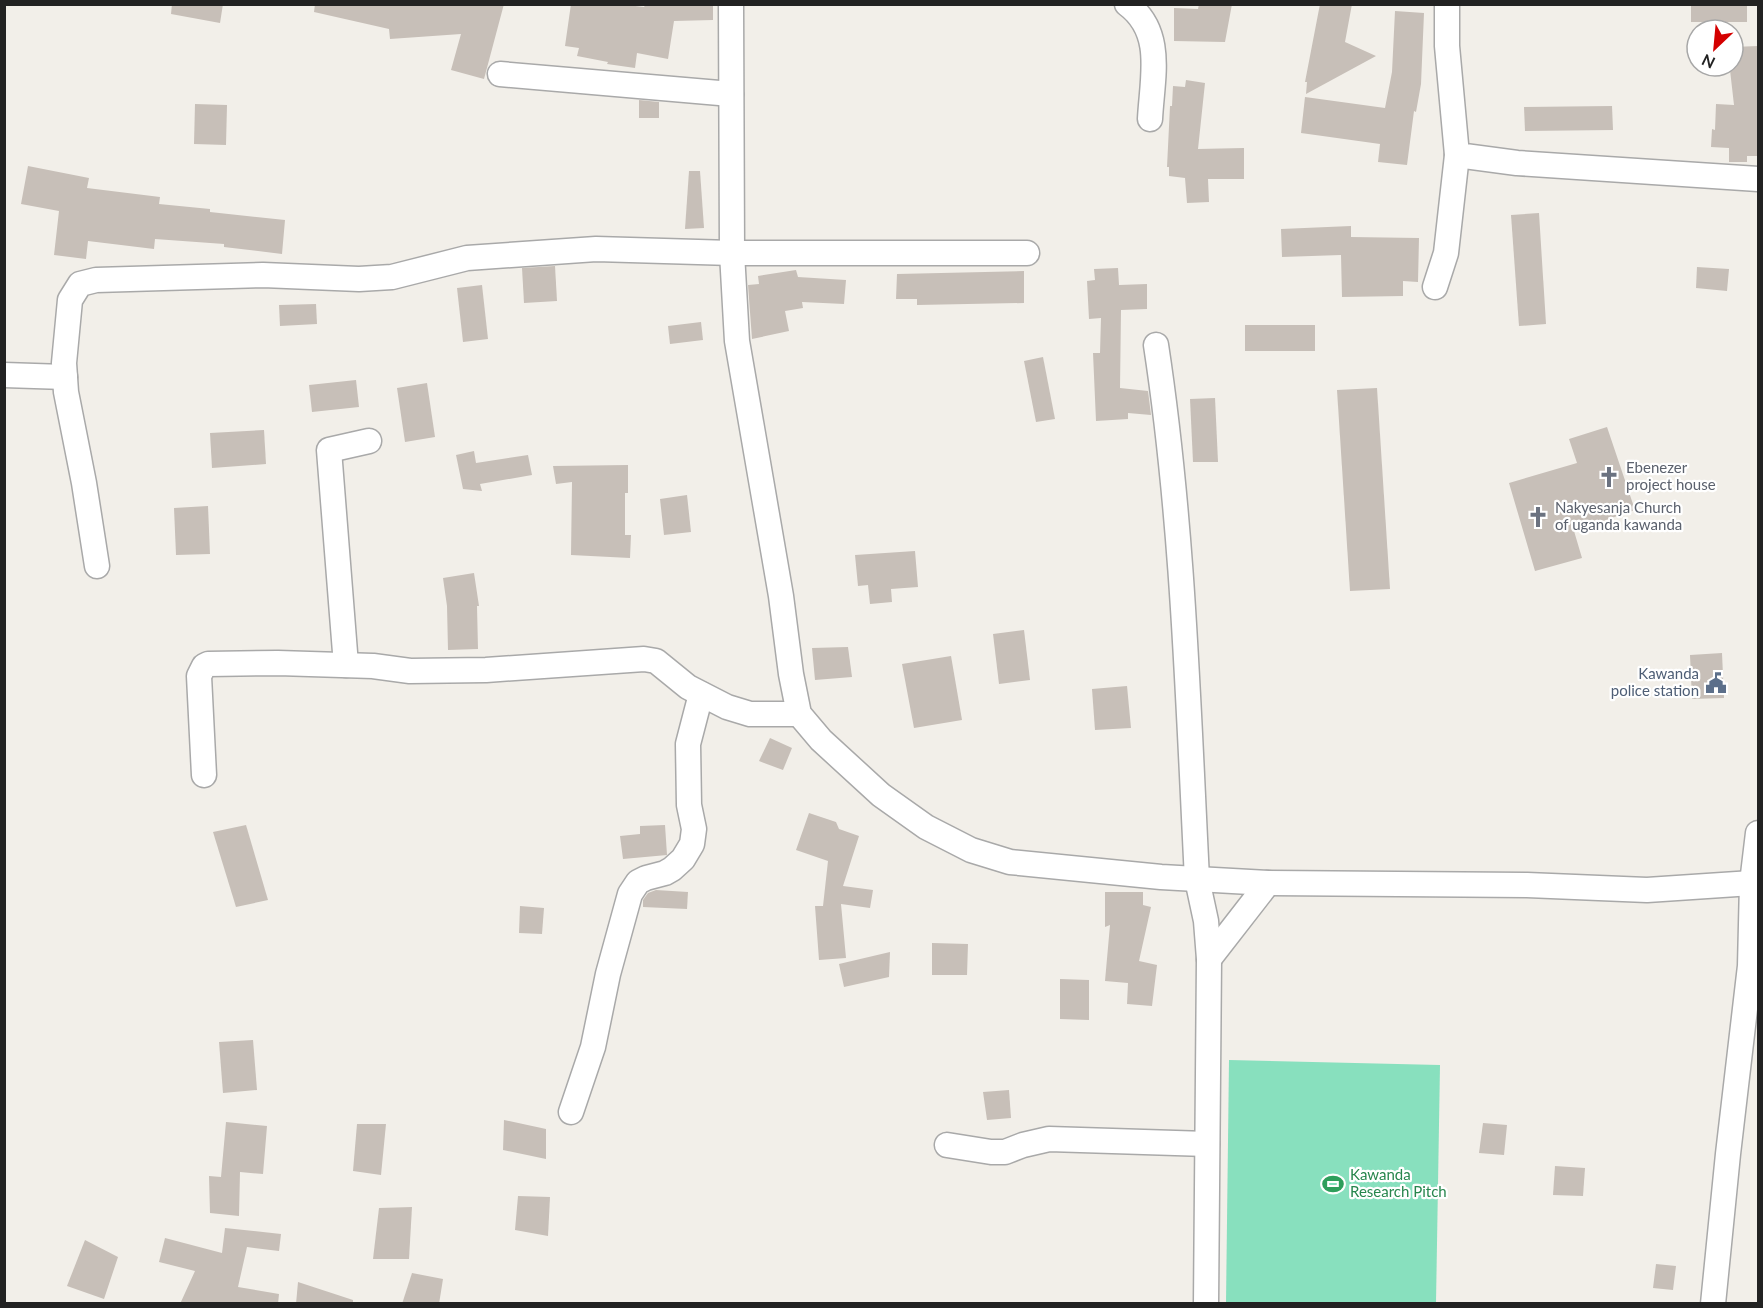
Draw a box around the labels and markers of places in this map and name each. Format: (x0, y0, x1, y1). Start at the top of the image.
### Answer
place label: Ebenezer project house (1626, 458, 1716, 493)
church icon: Ebenezer project house (1597, 465, 1621, 489)
place label: Nakyesanja Church of uganda kawanda (1555, 498, 1682, 533)
church icon: Nakyesanja Church of uganda kawanda (1526, 505, 1550, 529)
place label: Kawanda police station (1611, 664, 1699, 699)
public building icon: Kawanda police station (1704, 671, 1728, 695)
place label: Kawanda Research Pitch (1350, 1165, 1447, 1200)
sports icon: Kawanda Research Pitch (1321, 1172, 1345, 1196)

